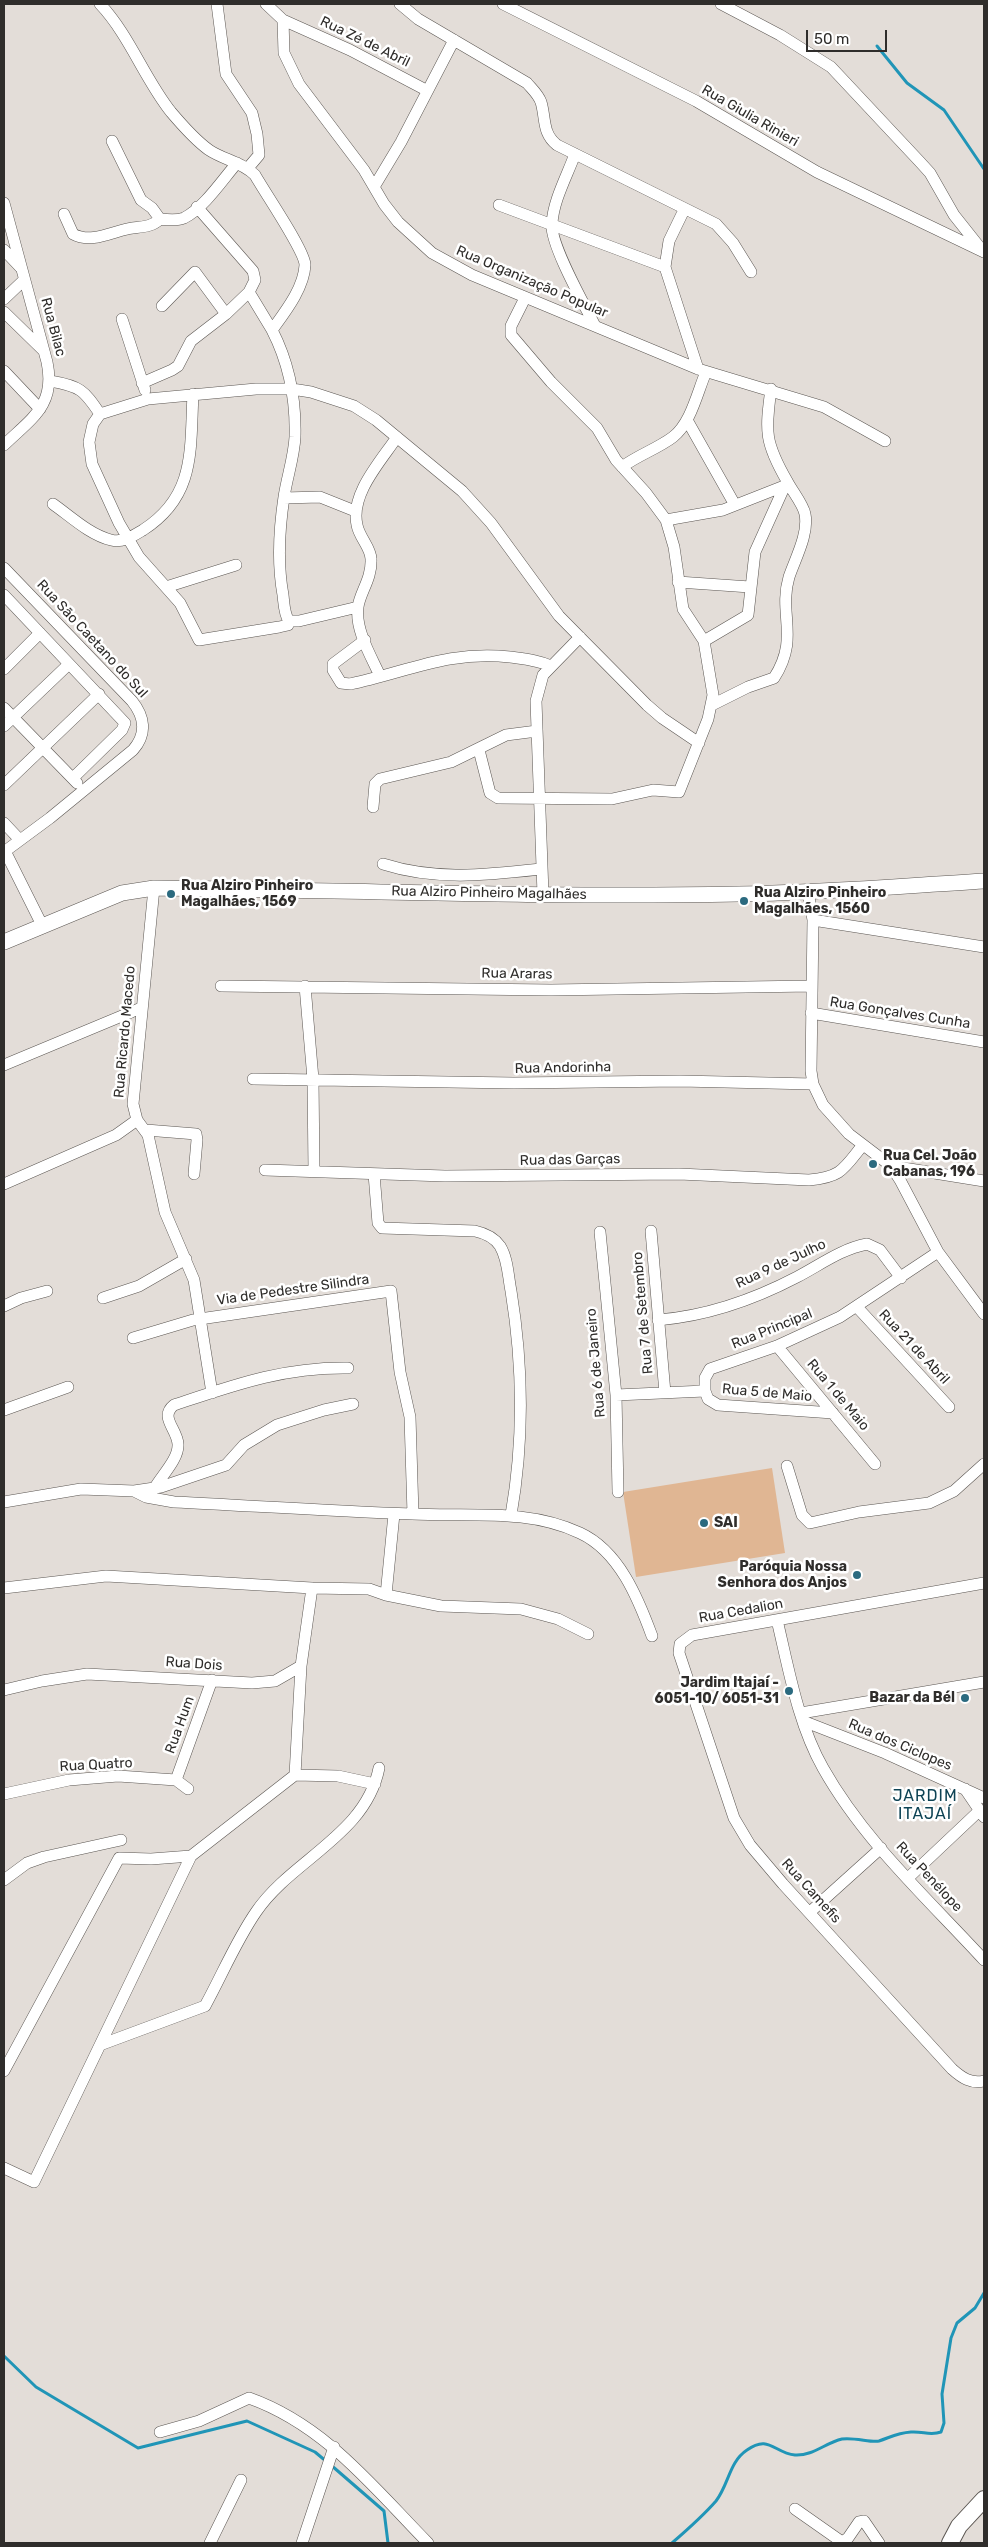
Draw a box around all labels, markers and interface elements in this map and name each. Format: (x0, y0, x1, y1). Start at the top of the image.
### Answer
street label: Rua Zé de Abril (317, 13, 413, 71)
scale bar (808, 20, 889, 52)
text: 50 m (814, 30, 849, 48)
street label: Rua Giulia Rinieri (699, 81, 801, 151)
street label: Rua Organização Popular (454, 242, 610, 322)
street label: Rua Bilac (37, 296, 69, 358)
street label: Rua São Caetano do Sul (33, 577, 151, 701)
place label: Rua Alziro Pinheiro Magalhães, 1569 (181, 878, 313, 910)
street label: Rua Alziro Pinheiro Magalhães (391, 883, 587, 903)
place label: Rua Alziro Pinheiro Magalhães, 1560 (754, 885, 886, 918)
marker: Rua Alziro Pinheiro Magalhães, 1569 (165, 888, 177, 900)
marker: Rua Alziro Pinheiro Magalhães, 1560 (738, 895, 750, 907)
street label: Rua Ricardo Macedo (111, 965, 139, 1099)
street label: Rua Araras (481, 965, 553, 983)
street label: Rua Gonçalves Cunha (829, 994, 971, 1032)
street label: Rua Andorinha (515, 1059, 611, 1077)
place label: Rua Cel. João Cabanas, 196 (883, 1148, 977, 1180)
street label: Rua das Garças (520, 1151, 620, 1169)
marker: Rua Cel. João Cabanas, 196 (867, 1158, 879, 1170)
street label: Rua 9 de Julho (733, 1236, 829, 1292)
street label: Rua 7 de Setembro (629, 1251, 657, 1375)
street label: Via de Pedestre Silindra (216, 1271, 370, 1309)
street label: Rua Principal (729, 1305, 815, 1353)
street label: Rua 21 de Abril (875, 1306, 953, 1388)
street label: Rua 6 de Janeiro (583, 1308, 609, 1418)
street label: Rua 1 de Maio (803, 1356, 873, 1434)
street label: Rua 5 de Maio (721, 1381, 813, 1405)
place label: SAI (714, 1515, 738, 1531)
marker: SAI (698, 1517, 710, 1529)
place label: Paróquia Nossa Senhora dos Anjos (718, 1559, 847, 1591)
marker: Paróquia Nossa Senhora dos Anjos (851, 1569, 863, 1581)
street label: Rua Cedalion (698, 1595, 784, 1627)
street label: Rua Dois (165, 1654, 223, 1674)
place label: Jardim Itajaí - 6051-10/ 6051-31 (655, 1675, 779, 1708)
marker: Jardim Itajaí - 6051-10/ 6051-31 (783, 1685, 795, 1697)
place label: Bazar da Bél (869, 1690, 955, 1706)
marker: Bazar da Bél (959, 1692, 971, 1704)
street label: Rua Hum (162, 1694, 198, 1756)
street label: Rua dos Ciclopes (846, 1716, 954, 1774)
street label: Rua Quatro (59, 1755, 133, 1775)
district label: JARDIM ITAJAÍ (892, 1786, 958, 1824)
street label: Rua Penélope (892, 1839, 966, 1915)
street label: Rua Camefis (778, 1855, 844, 1927)

